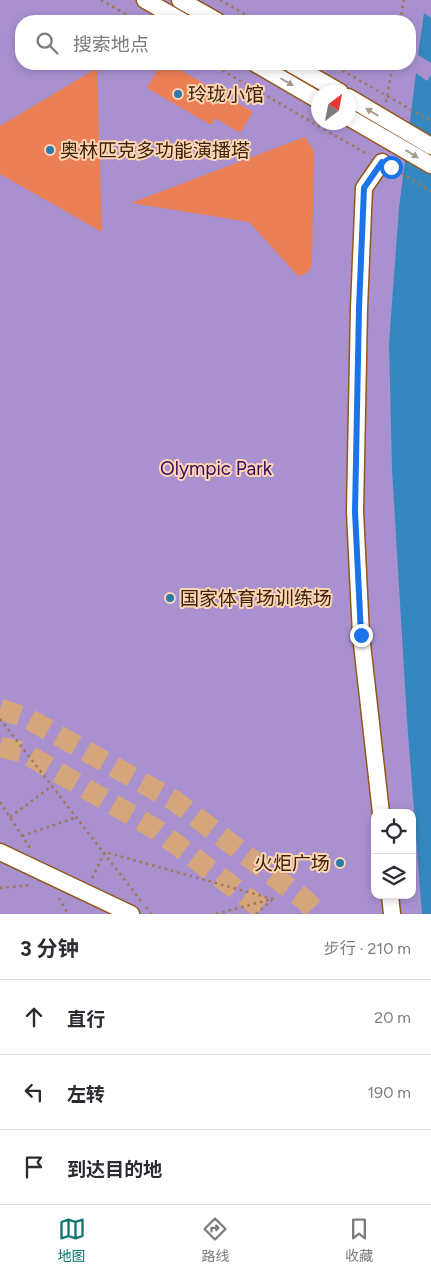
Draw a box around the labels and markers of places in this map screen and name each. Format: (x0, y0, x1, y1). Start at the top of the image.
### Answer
place label: 玲珑小馆 (188, 83, 264, 106)
marker: 玲珑小馆 (172, 88, 184, 100)
place label: 奥林匹克多功能演播塔 (60, 139, 250, 162)
marker: 奥林匹克多功能演播塔 (44, 144, 56, 156)
place label: 国家体育场训练场 (180, 587, 332, 610)
marker: 国家体育场训练场 (164, 592, 176, 604)
place label: 火炬广场 (254, 852, 330, 875)
marker: 火炬广场 (334, 857, 346, 869)

